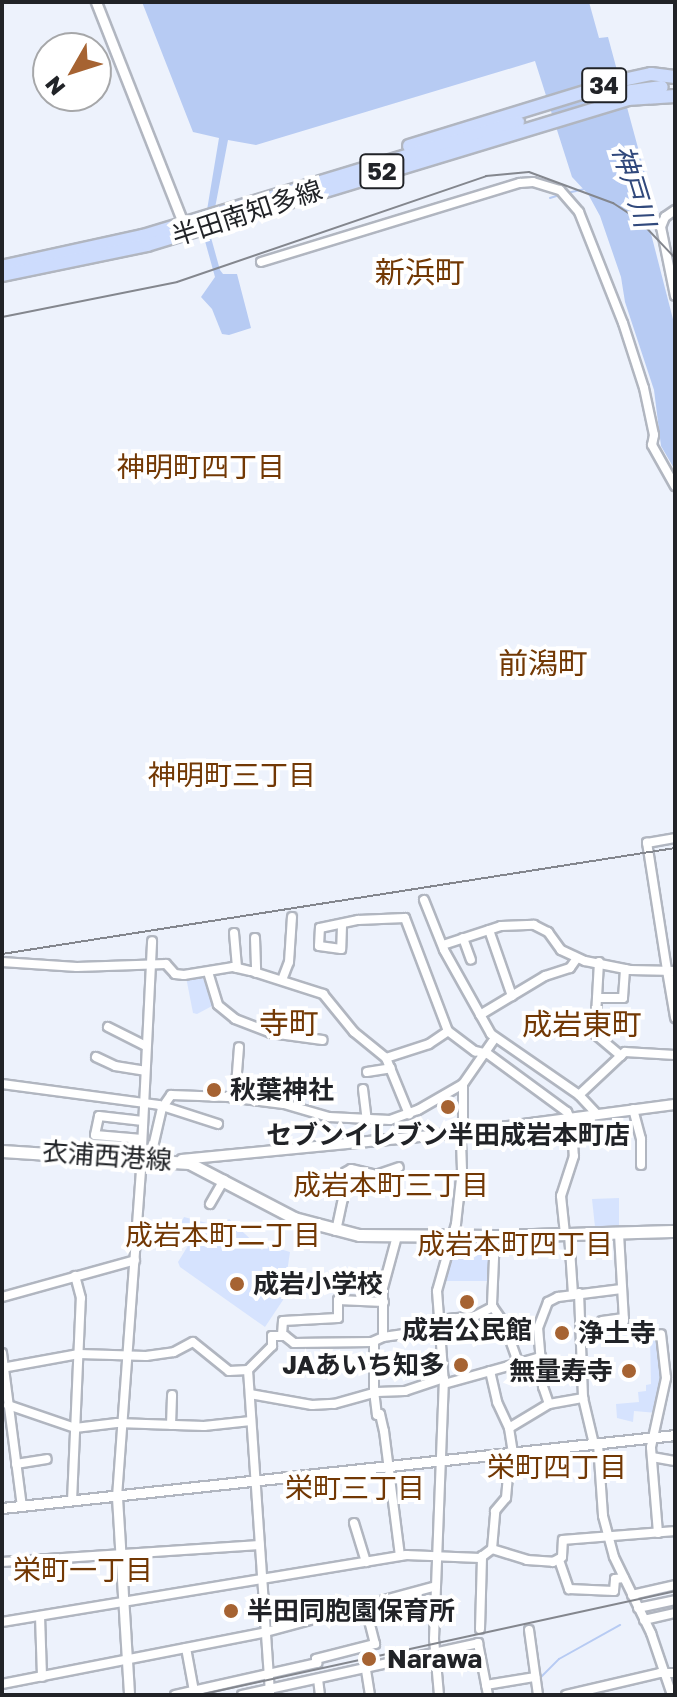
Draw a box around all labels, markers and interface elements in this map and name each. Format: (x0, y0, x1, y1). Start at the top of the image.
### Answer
north arrow (32, 32, 112, 112)
road number: 34 (580, 65, 628, 105)
text: N (39, 71, 70, 101)
water label: 神戸川 (606, 141, 662, 231)
road number: 52 (358, 151, 406, 191)
street label: 半田南知多線 (168, 174, 326, 252)
district label: 新浜町 (375, 254, 465, 290)
district label: 神明町四丁目 (117, 450, 285, 484)
district label: 前潟町 (498, 645, 588, 681)
district label: 神明町三丁目 (148, 758, 316, 792)
district label: 寺町 (259, 1005, 319, 1041)
district label: 成岩東町 (522, 1006, 642, 1042)
place label: 秋葉神社 (230, 1074, 334, 1106)
marker: 秋葉神社 (205, 1081, 223, 1099)
marker: セブンイレブン半田成岩本町店 (439, 1098, 457, 1116)
place label: セブンイレブン半田成岩本町店 (266, 1119, 630, 1151)
street label: 衣浦西港線 (41, 1136, 173, 1176)
district label: 成岩本町三丁目 (293, 1168, 489, 1202)
district label: 成岩本町二丁目 (125, 1218, 321, 1252)
district label: 成岩本町四丁目 (417, 1227, 613, 1261)
place label: 成岩小学校 (253, 1268, 383, 1300)
marker: 成岩小学校 (228, 1275, 246, 1293)
marker: 成岩公民館 (458, 1293, 476, 1311)
place label: 成岩公民館 (402, 1314, 532, 1346)
place label: 浄土寺 (578, 1317, 656, 1349)
marker: 浄土寺 (553, 1324, 571, 1342)
place label: JAあいち知多 (282, 1349, 445, 1381)
place label: 無量寿寺 (509, 1355, 613, 1387)
marker: JAあいち知多 (452, 1356, 470, 1374)
marker: 無量寿寺 (620, 1362, 638, 1380)
district label: 栄町四丁目 (487, 1450, 627, 1484)
district label: 栄町三丁目 (285, 1471, 425, 1505)
district label: 栄町一丁目 (13, 1553, 153, 1587)
place label: 半田同胞園保育所 (247, 1595, 455, 1627)
marker: 半田同胞園保育所 (222, 1602, 240, 1620)
place label: Narawa (387, 1643, 482, 1675)
marker: Narawa (358, 1648, 380, 1670)

